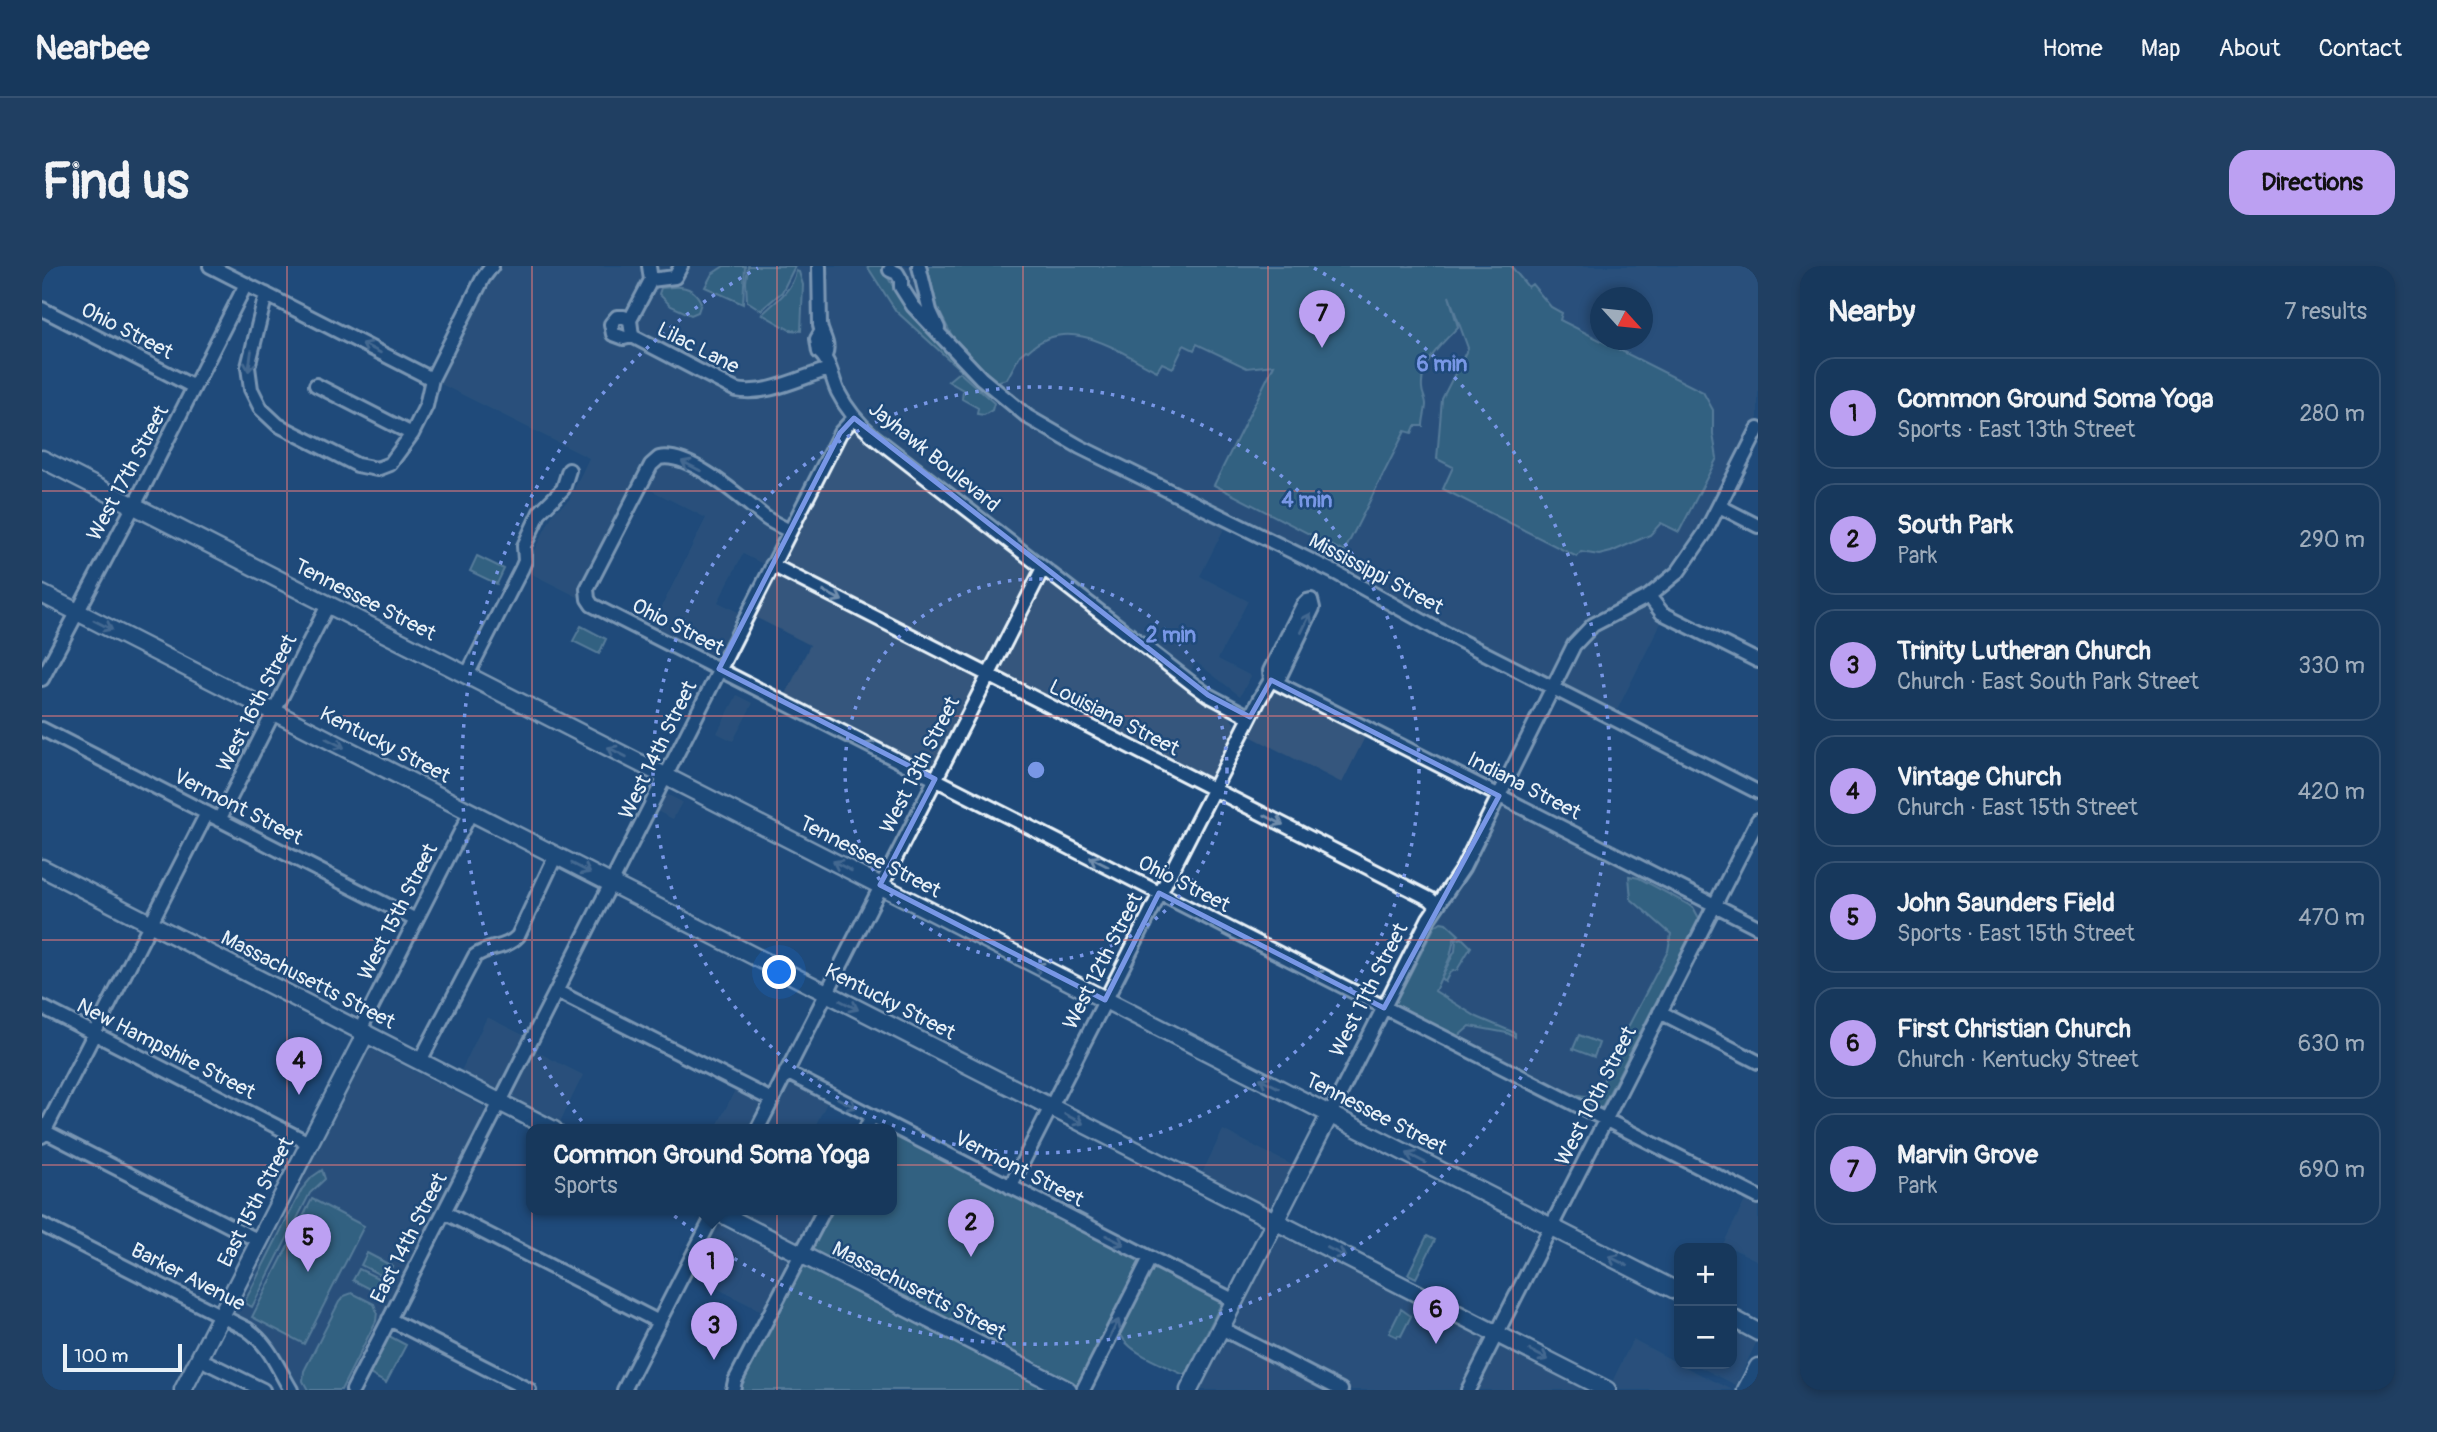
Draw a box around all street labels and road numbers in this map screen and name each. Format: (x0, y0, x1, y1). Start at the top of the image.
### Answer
street label: Ohio Street (76, 296, 178, 366)
street label: Lilac Lane (652, 316, 744, 380)
street label: Jayhawk Boulevard (863, 396, 1005, 518)
street label: West 17th Street (81, 400, 175, 545)
street label: Mississippi Street (1304, 527, 1449, 621)
street label: Tennessee Street (290, 553, 441, 648)
street label: Ohio Street (627, 592, 729, 662)
street label: West 16th Street (211, 629, 304, 776)
street label: Louisiana Street (1044, 674, 1184, 763)
street label: West 14th Street (613, 676, 703, 824)
street label: West 13th Street (874, 691, 966, 838)
street label: Kentucky Street (315, 700, 455, 790)
street label: Indiana Street (1463, 746, 1586, 826)
street label: Vermont Street (169, 763, 308, 851)
street label: Tennessee Street (795, 810, 946, 905)
street label: West 15th Street (352, 839, 444, 985)
street label: Ohio Street (1133, 849, 1235, 919)
street label: West 12th Street (1057, 887, 1149, 1034)
street label: West 11th Street (1324, 918, 1415, 1062)
street label: Massachusetts Street (216, 924, 400, 1036)
street label: Kentucky Street (820, 957, 960, 1047)
street label: New Hampshire Street (72, 992, 260, 1106)
street label: West 10th Street (1549, 1021, 1643, 1170)
street label: Tennessee Street (1301, 1067, 1452, 1162)
street label: Vermont Street (950, 1125, 1089, 1213)
street label: East 15th Street (212, 1132, 301, 1272)
street label: East 14th Street (364, 1168, 454, 1308)
street label: Massachusetts Street (827, 1235, 1011, 1347)
street label: Barker Avenue (126, 1237, 250, 1318)

